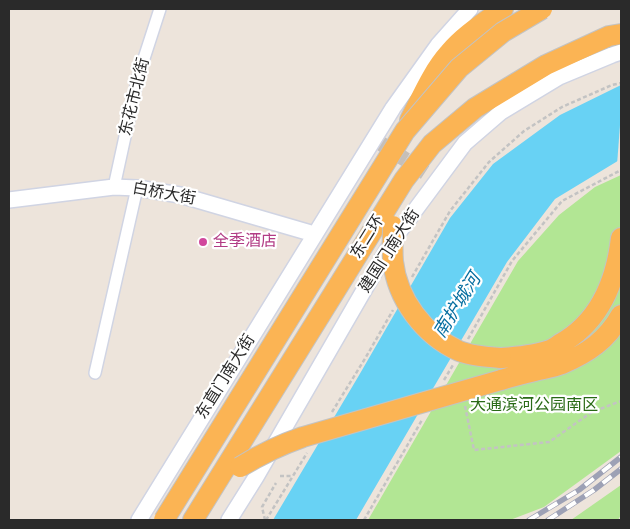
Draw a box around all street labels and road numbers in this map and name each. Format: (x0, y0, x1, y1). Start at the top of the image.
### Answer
street label: 东花市北街 (116, 56, 154, 138)
street label: 白桥大街 (131, 179, 197, 209)
street label: 建国门南大街 (356, 206, 424, 296)
street label: 东二环 (347, 212, 389, 262)
street label: 东直门南大街 (192, 331, 260, 423)

